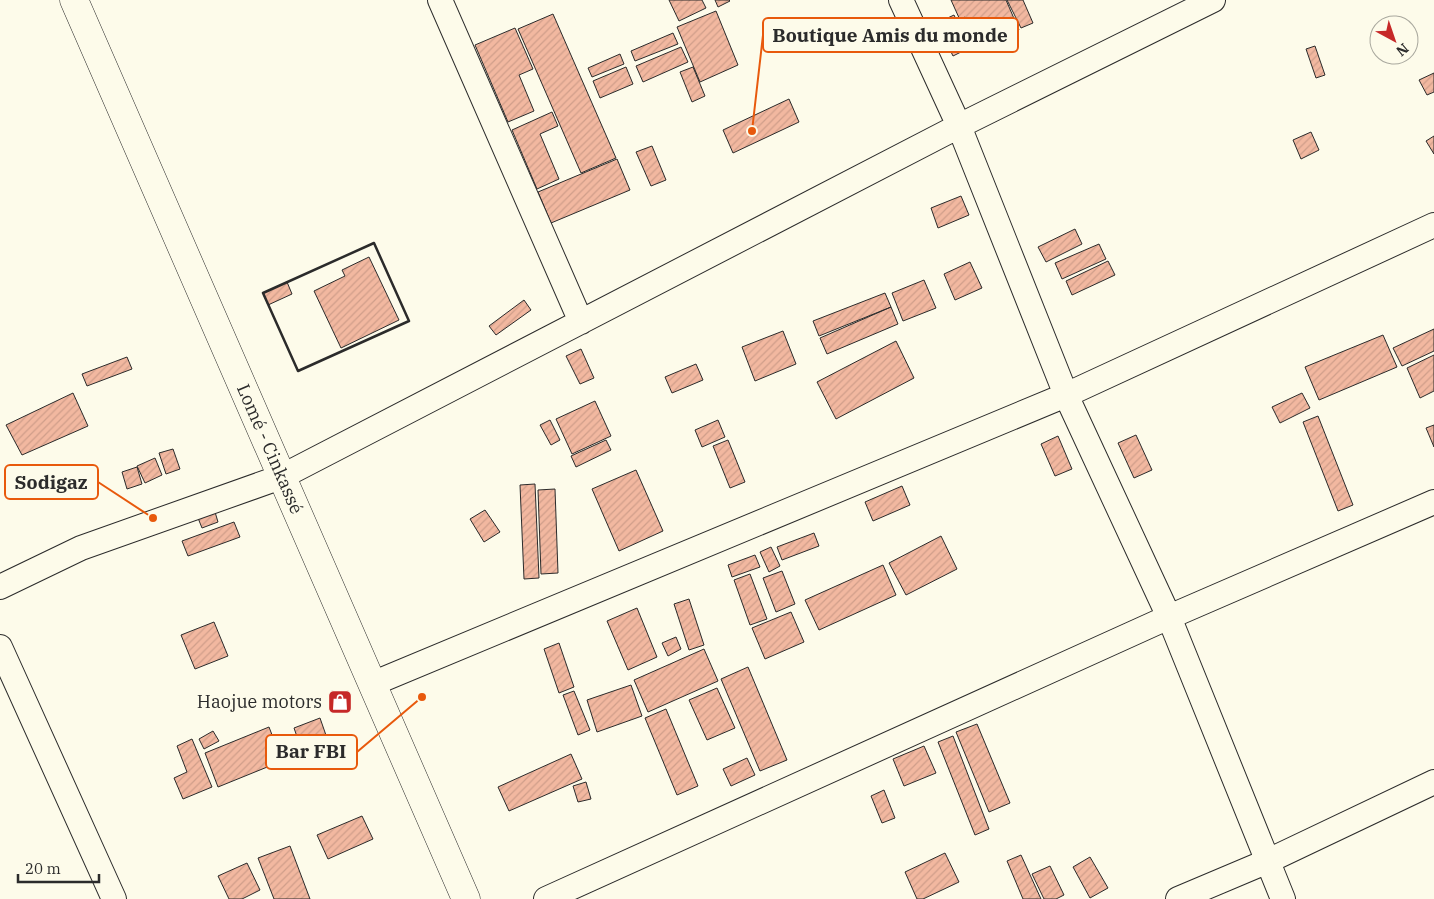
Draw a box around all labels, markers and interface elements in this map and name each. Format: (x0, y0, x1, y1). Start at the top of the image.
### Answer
north arrow (1369, 15, 1419, 65)
callout: Boutique Amis du monde (763, 18, 1018, 52)
text: Boutique Amis du monde (772, 23, 1008, 47)
text: N (1392, 40, 1412, 60)
street label: Lomé - Cinkassé (232, 380, 309, 517)
callout: Sodigaz (5, 465, 98, 499)
text: Sodigaz (14, 470, 88, 494)
shop icon: Haojue motors (327, 689, 353, 715)
place label: Haojue motors (197, 690, 322, 713)
callout: Bar FBI (266, 735, 357, 769)
text: Bar FBI (276, 739, 346, 763)
scale bar (18, 852, 99, 884)
text: 20 m (25, 859, 61, 878)

